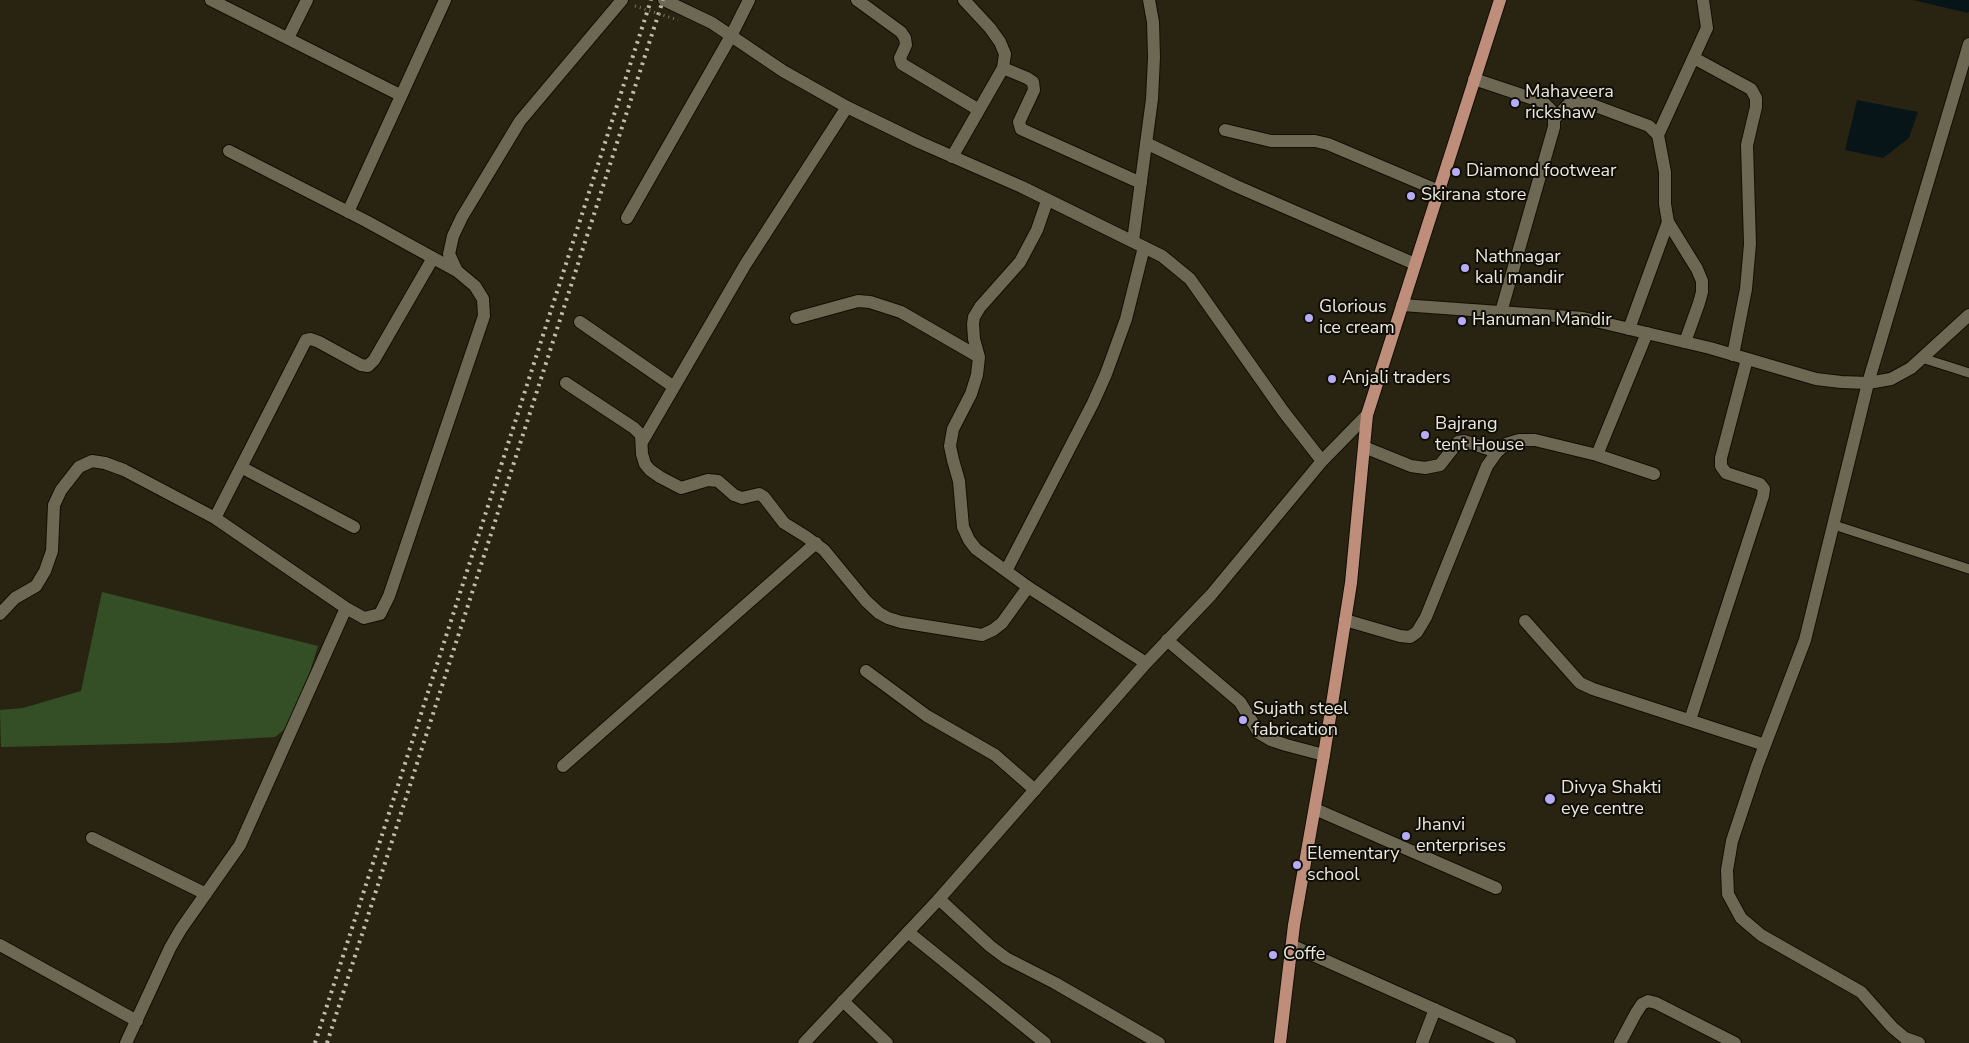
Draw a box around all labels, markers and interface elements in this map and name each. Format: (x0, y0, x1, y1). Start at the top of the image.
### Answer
place label: Mahaveera rickshaw (1525, 82, 1614, 125)
marker: Mahaveera rickshaw (1509, 97, 1521, 109)
place label: Diamond footwear (1466, 161, 1616, 183)
marker: Diamond footwear (1450, 166, 1462, 178)
place label: Skirana store (1421, 185, 1526, 207)
marker: Skirana store (1405, 190, 1417, 202)
place label: Nathnagar kali mandir (1475, 247, 1564, 290)
marker: Nathnagar kali mandir (1459, 262, 1471, 274)
place label: Glorious ice cream (1319, 297, 1395, 340)
place label: Hanuman Mandir (1472, 310, 1612, 332)
marker: Glorious ice cream (1303, 312, 1315, 324)
marker: Hanuman Mandir (1456, 315, 1468, 327)
place label: Anjali traders (1342, 368, 1451, 390)
marker: Anjali traders (1326, 373, 1338, 385)
place label: Bajrang tent House (1435, 414, 1524, 456)
marker: Bajrang tent House (1419, 429, 1431, 441)
place label: Sujath steel fabrication (1253, 699, 1348, 742)
marker: Sujath steel fabrication (1237, 714, 1249, 726)
place label: Divya Shakti eye centre (1561, 778, 1661, 821)
marker: Divya Shakti eye centre (1543, 792, 1557, 806)
place label: Jhanvi enterprises (1416, 815, 1506, 858)
marker: Jhanvi enterprises (1400, 830, 1412, 842)
place label: Elementary school (1307, 844, 1400, 886)
marker: Elementary school (1291, 859, 1303, 871)
place label: Coffe (1283, 944, 1325, 966)
marker: Coffe (1267, 949, 1279, 961)

